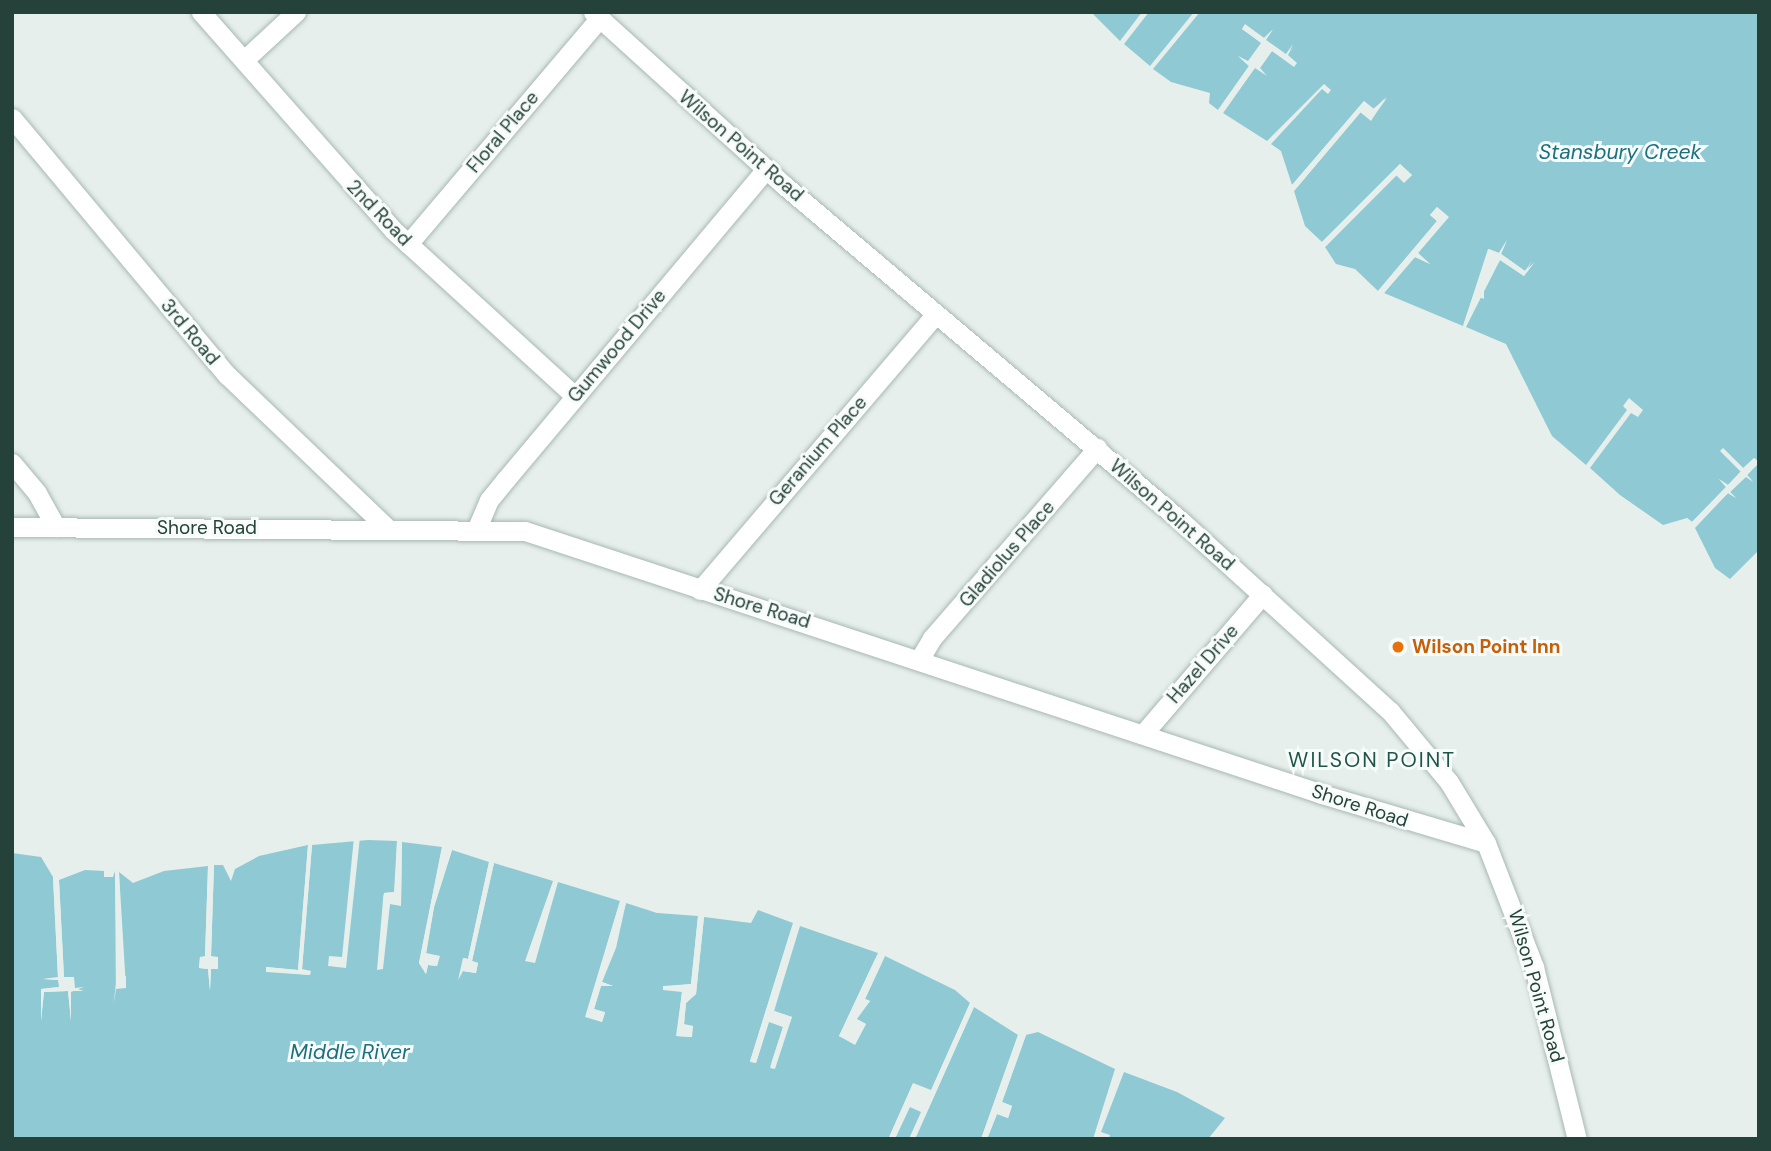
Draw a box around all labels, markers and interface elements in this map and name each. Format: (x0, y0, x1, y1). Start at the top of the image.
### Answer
street label: Wilson Point Road (674, 86, 808, 206)
street label: Floral Place (462, 87, 544, 177)
water label: Stansbury Creek (1539, 139, 1701, 165)
street label: 2nd Road (342, 175, 416, 251)
street label: Gumwood Drive (563, 285, 671, 407)
street label: 3rd Road (156, 294, 224, 370)
street label: Geranium Place (764, 391, 872, 511)
street label: Wilson Point Road (1105, 455, 1239, 575)
street label: Gladiolus Place (955, 496, 1059, 612)
street label: Shore Road (157, 517, 257, 539)
street label: Shore Road (711, 582, 813, 634)
street label: Hazel Drive (1163, 620, 1243, 708)
place label: Wilson Point Inn (1412, 636, 1561, 658)
marker: Wilson Point Inn (1390, 639, 1406, 655)
district label: WILSON POINT (1290, 747, 1454, 773)
street label: Shore Road (1309, 780, 1411, 832)
street label: Wilson Point Road (1503, 907, 1569, 1065)
water label: Middle River (290, 1039, 410, 1065)

